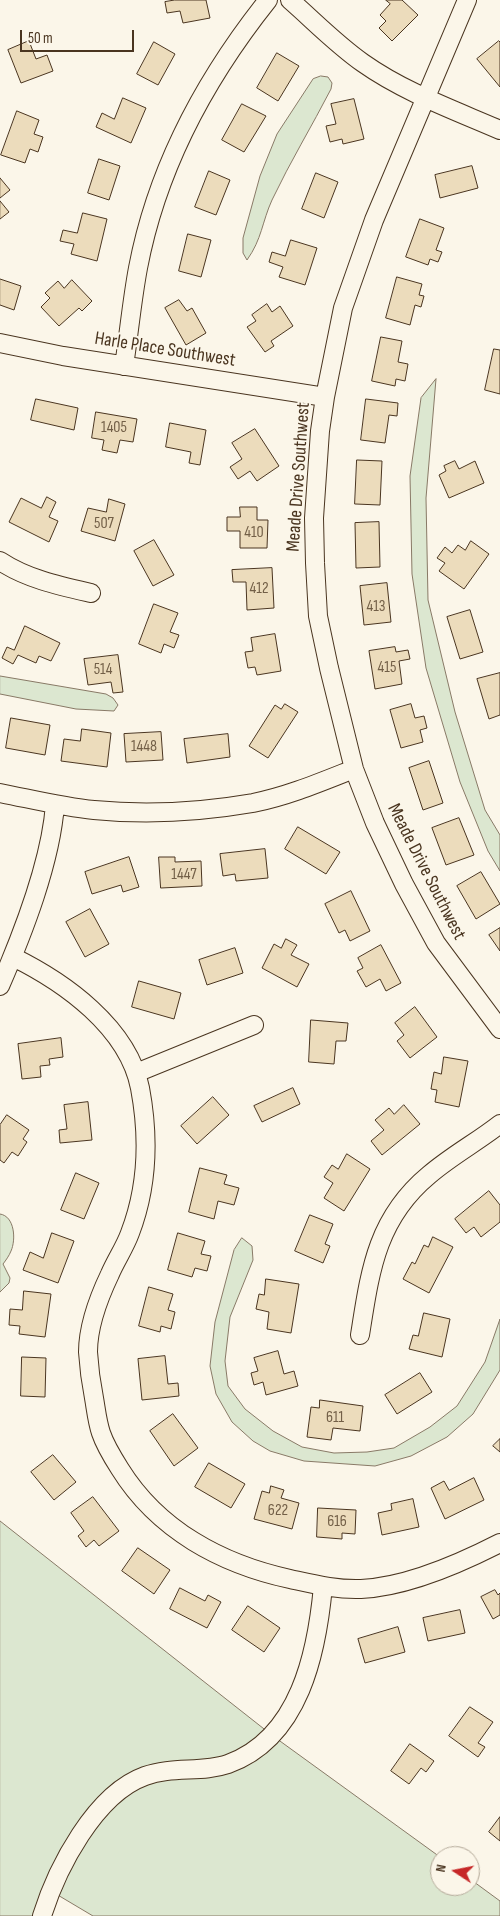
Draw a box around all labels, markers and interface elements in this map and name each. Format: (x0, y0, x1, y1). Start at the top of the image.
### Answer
scale bar (22, 20, 136, 52)
text: 50 m (28, 29, 53, 48)
street label: Harle Place Southwest (93, 328, 237, 372)
street label: Meade Drive Southwest (282, 402, 316, 552)
house number: 1405 (101, 418, 127, 438)
house number: 507 (94, 514, 114, 534)
house number: 410 (244, 523, 264, 543)
house number: 412 (249, 579, 269, 599)
house number: 413 (366, 597, 386, 617)
house number: 415 (378, 658, 396, 678)
house number: 514 (94, 660, 112, 680)
house number: 1448 (131, 737, 157, 757)
street label: Meade Drive Southwest (382, 800, 470, 944)
house number: 1447 (171, 865, 197, 885)
house number: 611 (326, 1408, 344, 1428)
house number: 622 (268, 1501, 288, 1521)
house number: 616 (327, 1512, 347, 1532)
north arrow (430, 1846, 480, 1896)
text: N (432, 1863, 450, 1874)

